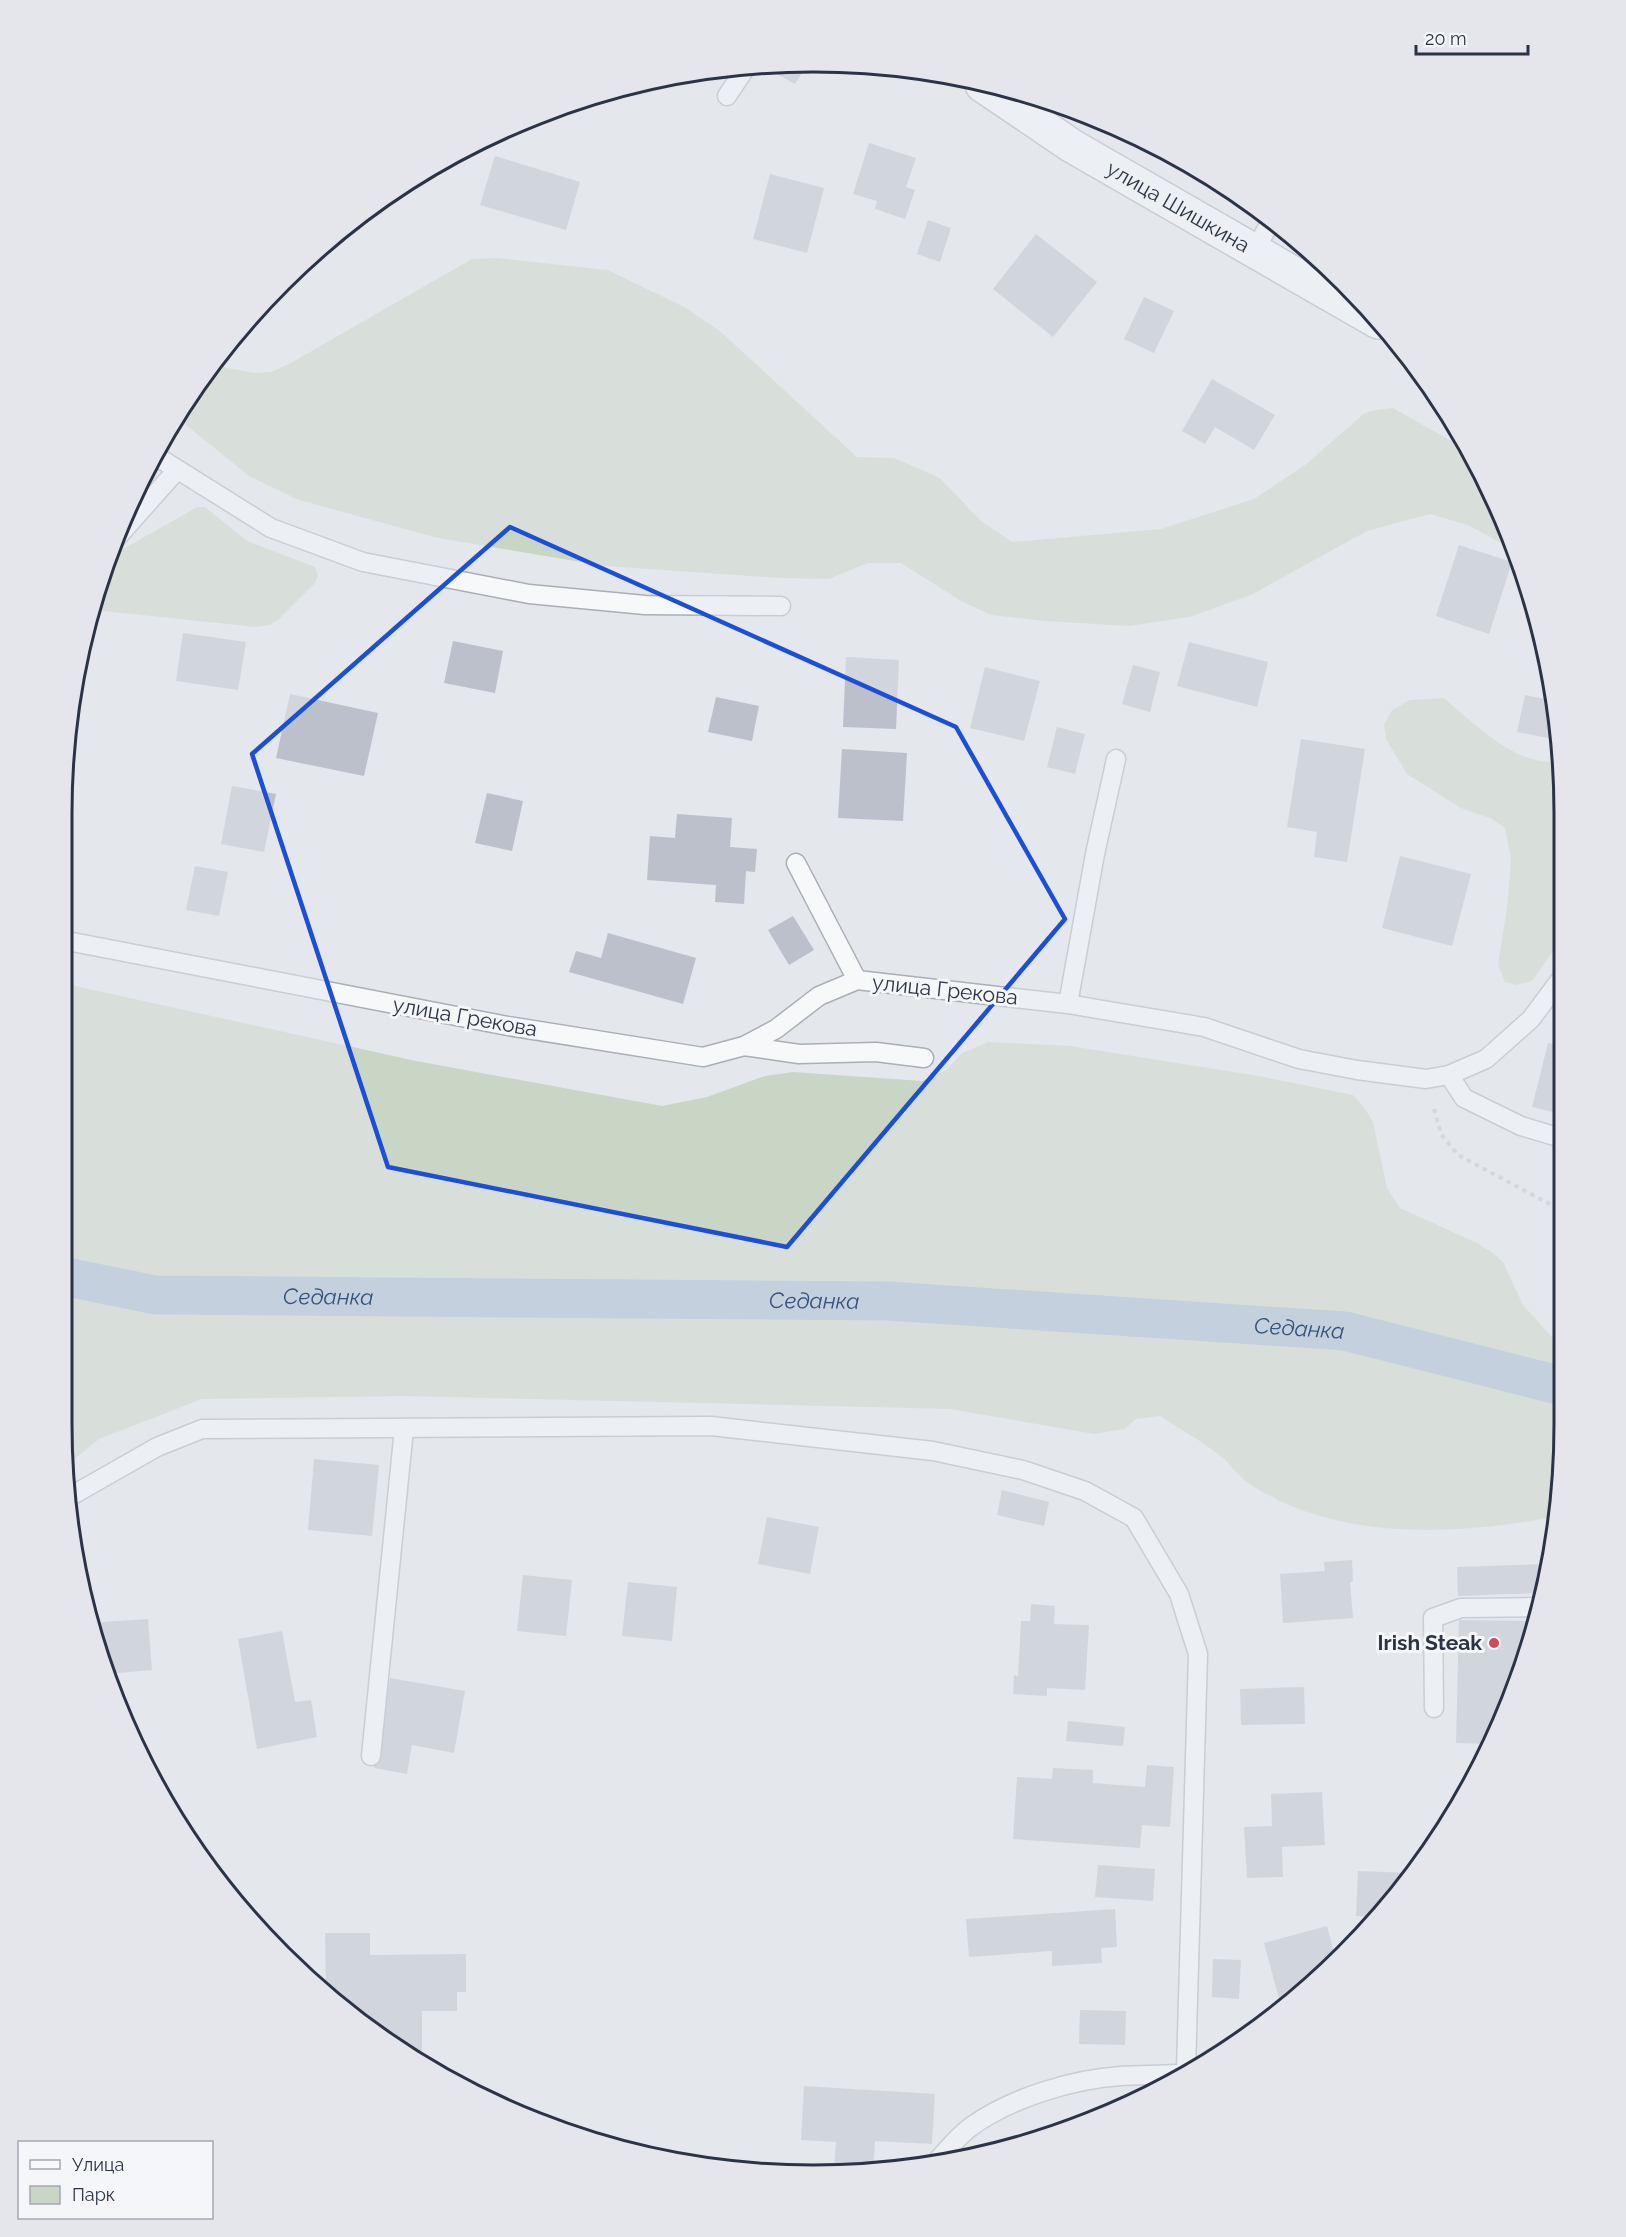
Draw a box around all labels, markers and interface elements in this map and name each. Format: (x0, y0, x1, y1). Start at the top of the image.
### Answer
scale bar (1416, 18, 1528, 56)
text: 20 m (1425, 28, 1467, 49)
street label: улица Шишкина (1102, 156, 1254, 258)
street label: улица Грекова (871, 969, 1019, 1010)
street label: улица Грекова (391, 991, 539, 1042)
water label: Седанка (283, 1283, 374, 1310)
water label: Седанка (769, 1287, 859, 1314)
water label: Седанка (1253, 1312, 1345, 1344)
place label: Irish Steak (1378, 1630, 1482, 1655)
marker: Irish Steak (1487, 1636, 1501, 1650)
legend (18, 2141, 213, 2219)
text: Улица (72, 2154, 124, 2175)
text: Парк (72, 2184, 115, 2205)

